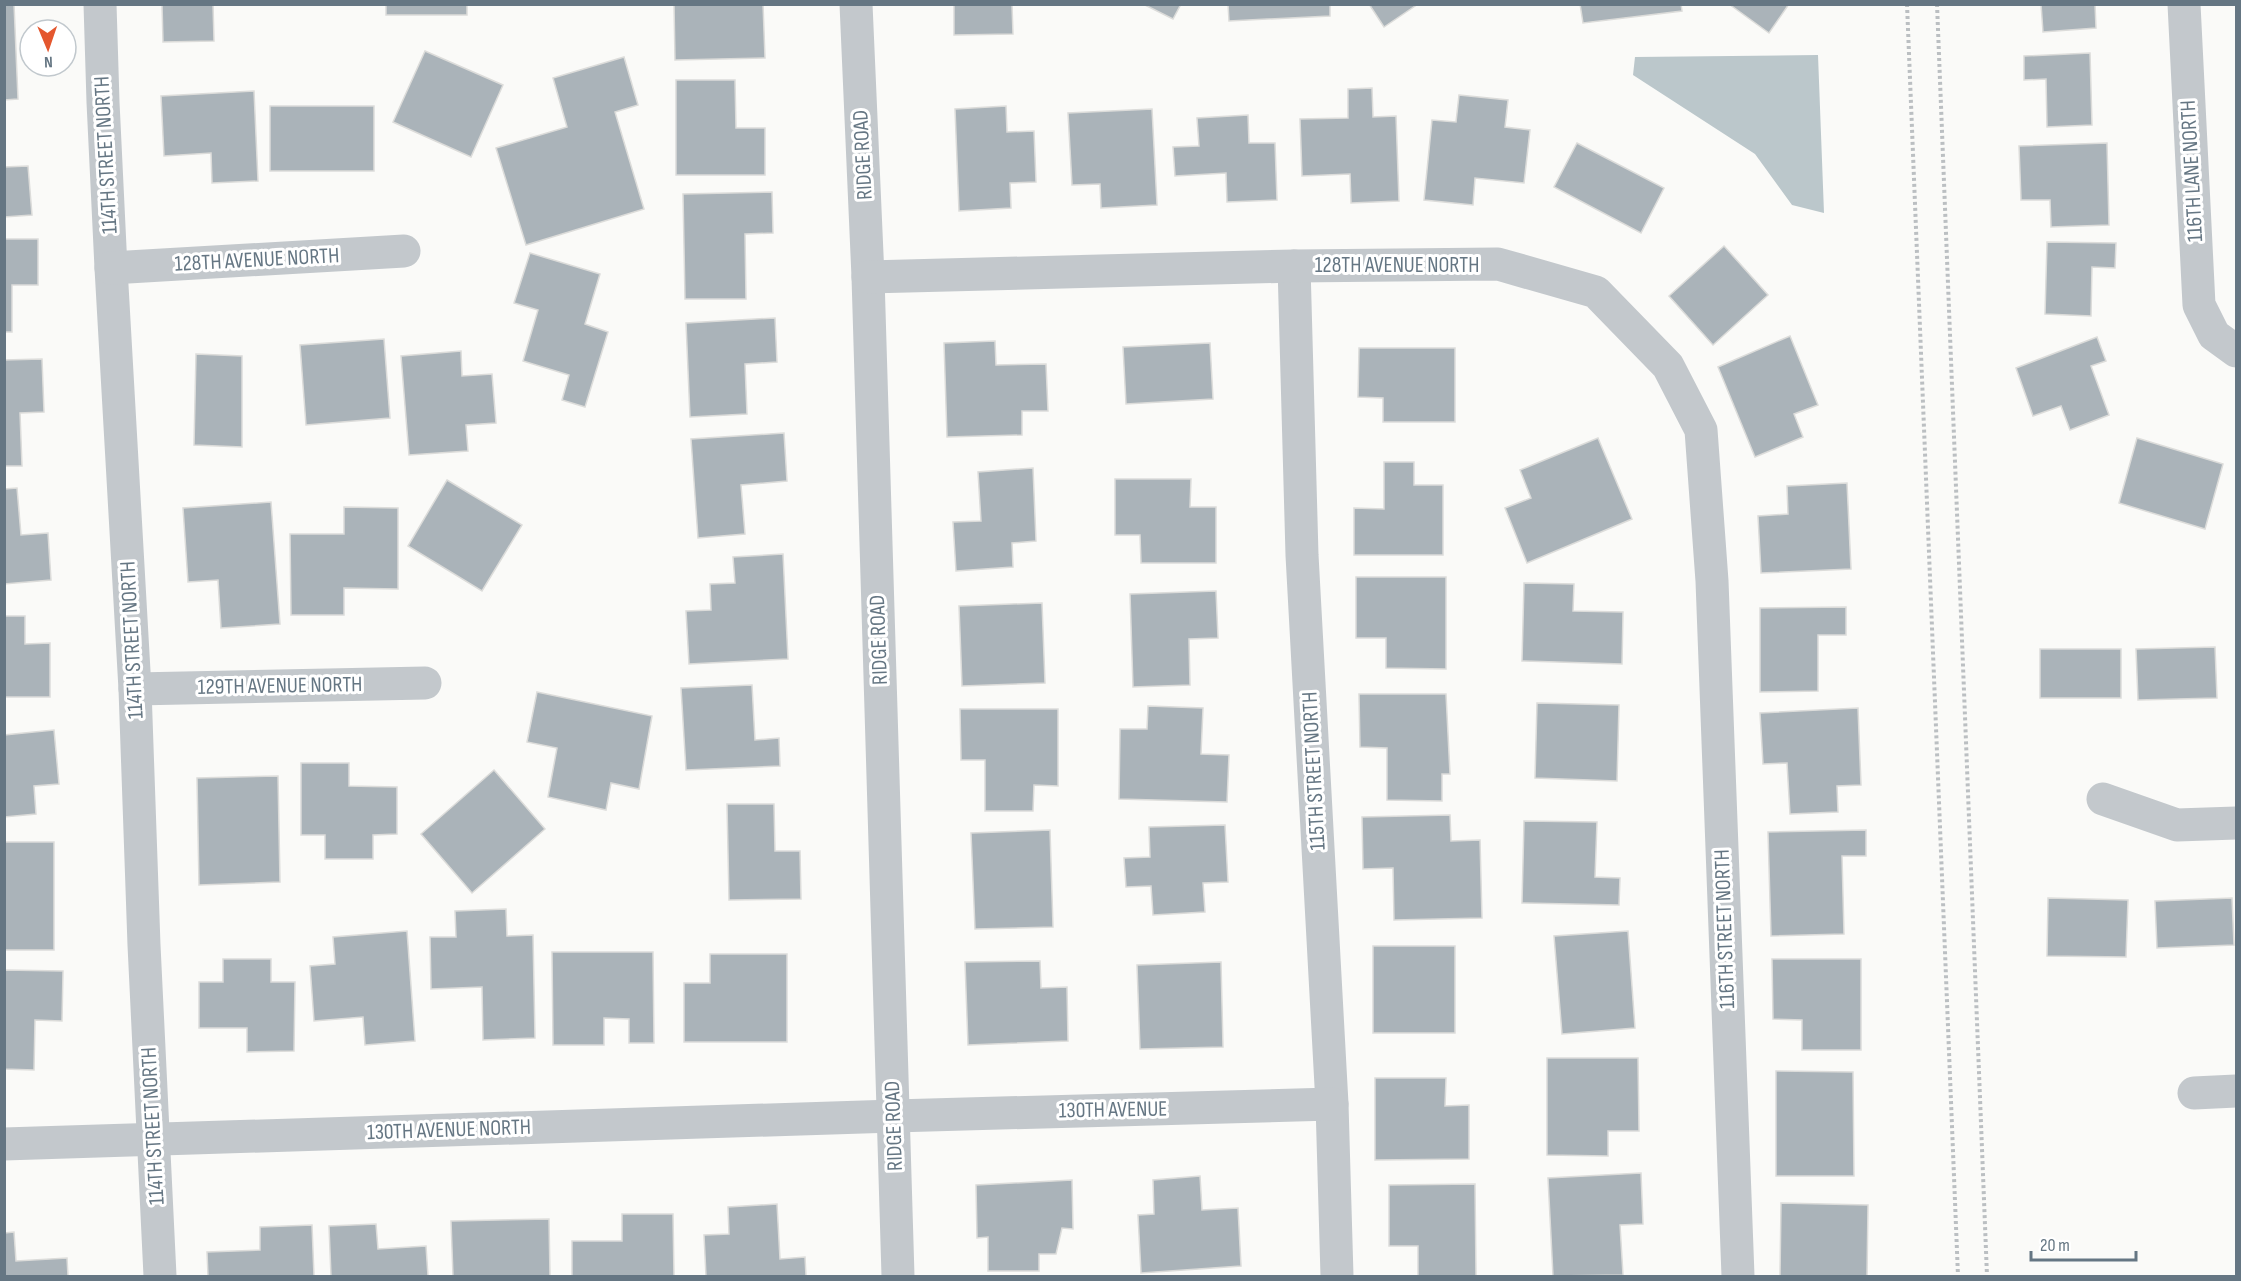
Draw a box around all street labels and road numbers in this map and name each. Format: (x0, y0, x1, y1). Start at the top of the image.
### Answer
street label: 114TH STREET NORTH (88, 75, 124, 235)
street label: 116TH LANE NORTH (2175, 99, 2209, 243)
street label: RIDGE ROAD (847, 109, 879, 201)
street label: 128TH AVENUE NORTH (174, 242, 340, 278)
street label: 128TH AVENUE NORTH (1315, 252, 1479, 279)
street label: 114TH STREET NORTH (114, 560, 150, 720)
street label: RIDGE ROAD (864, 595, 894, 685)
street label: 129TH AVENUE NORTH (197, 671, 363, 701)
street label: 115TH STREET NORTH (1296, 691, 1332, 851)
street label: 116TH STREET NORTH (1709, 849, 1741, 1009)
street label: 114TH STREET NORTH (135, 1046, 171, 1206)
street label: RIDGE ROAD (879, 1081, 909, 1171)
street label: 130TH AVENUE (1058, 1096, 1168, 1124)
street label: 130TH AVENUE NORTH (366, 1114, 532, 1146)

